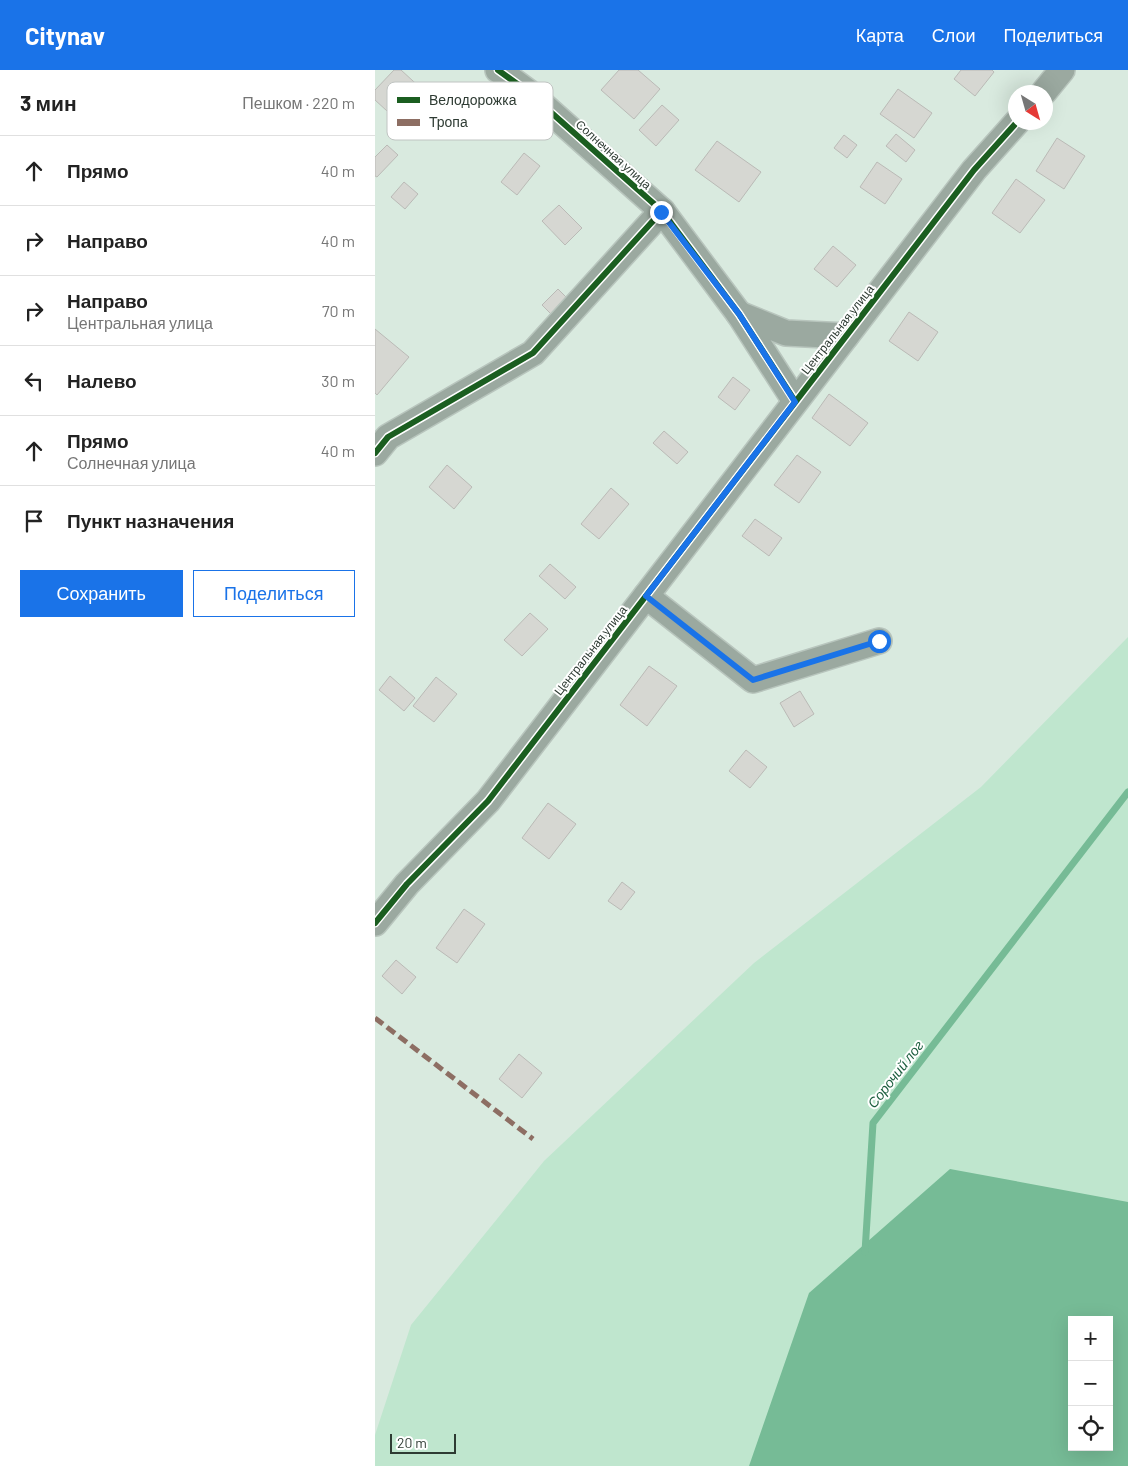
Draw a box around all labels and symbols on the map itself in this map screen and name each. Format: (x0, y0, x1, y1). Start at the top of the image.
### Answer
legend (387, 82, 553, 140)
north arrow (1008, 85, 1053, 130)
text: Велодорожка (429, 91, 517, 108)
text: Тропа (429, 113, 468, 130)
street label: Солнечная улица (573, 117, 655, 192)
route end (650, 201, 673, 224)
street label: Центральная улица (798, 281, 877, 377)
street label: Центральная улица (551, 602, 630, 698)
route start (868, 630, 891, 653)
water label: Сорочий лог (863, 1037, 927, 1111)
scale bar (390, 1431, 456, 1454)

